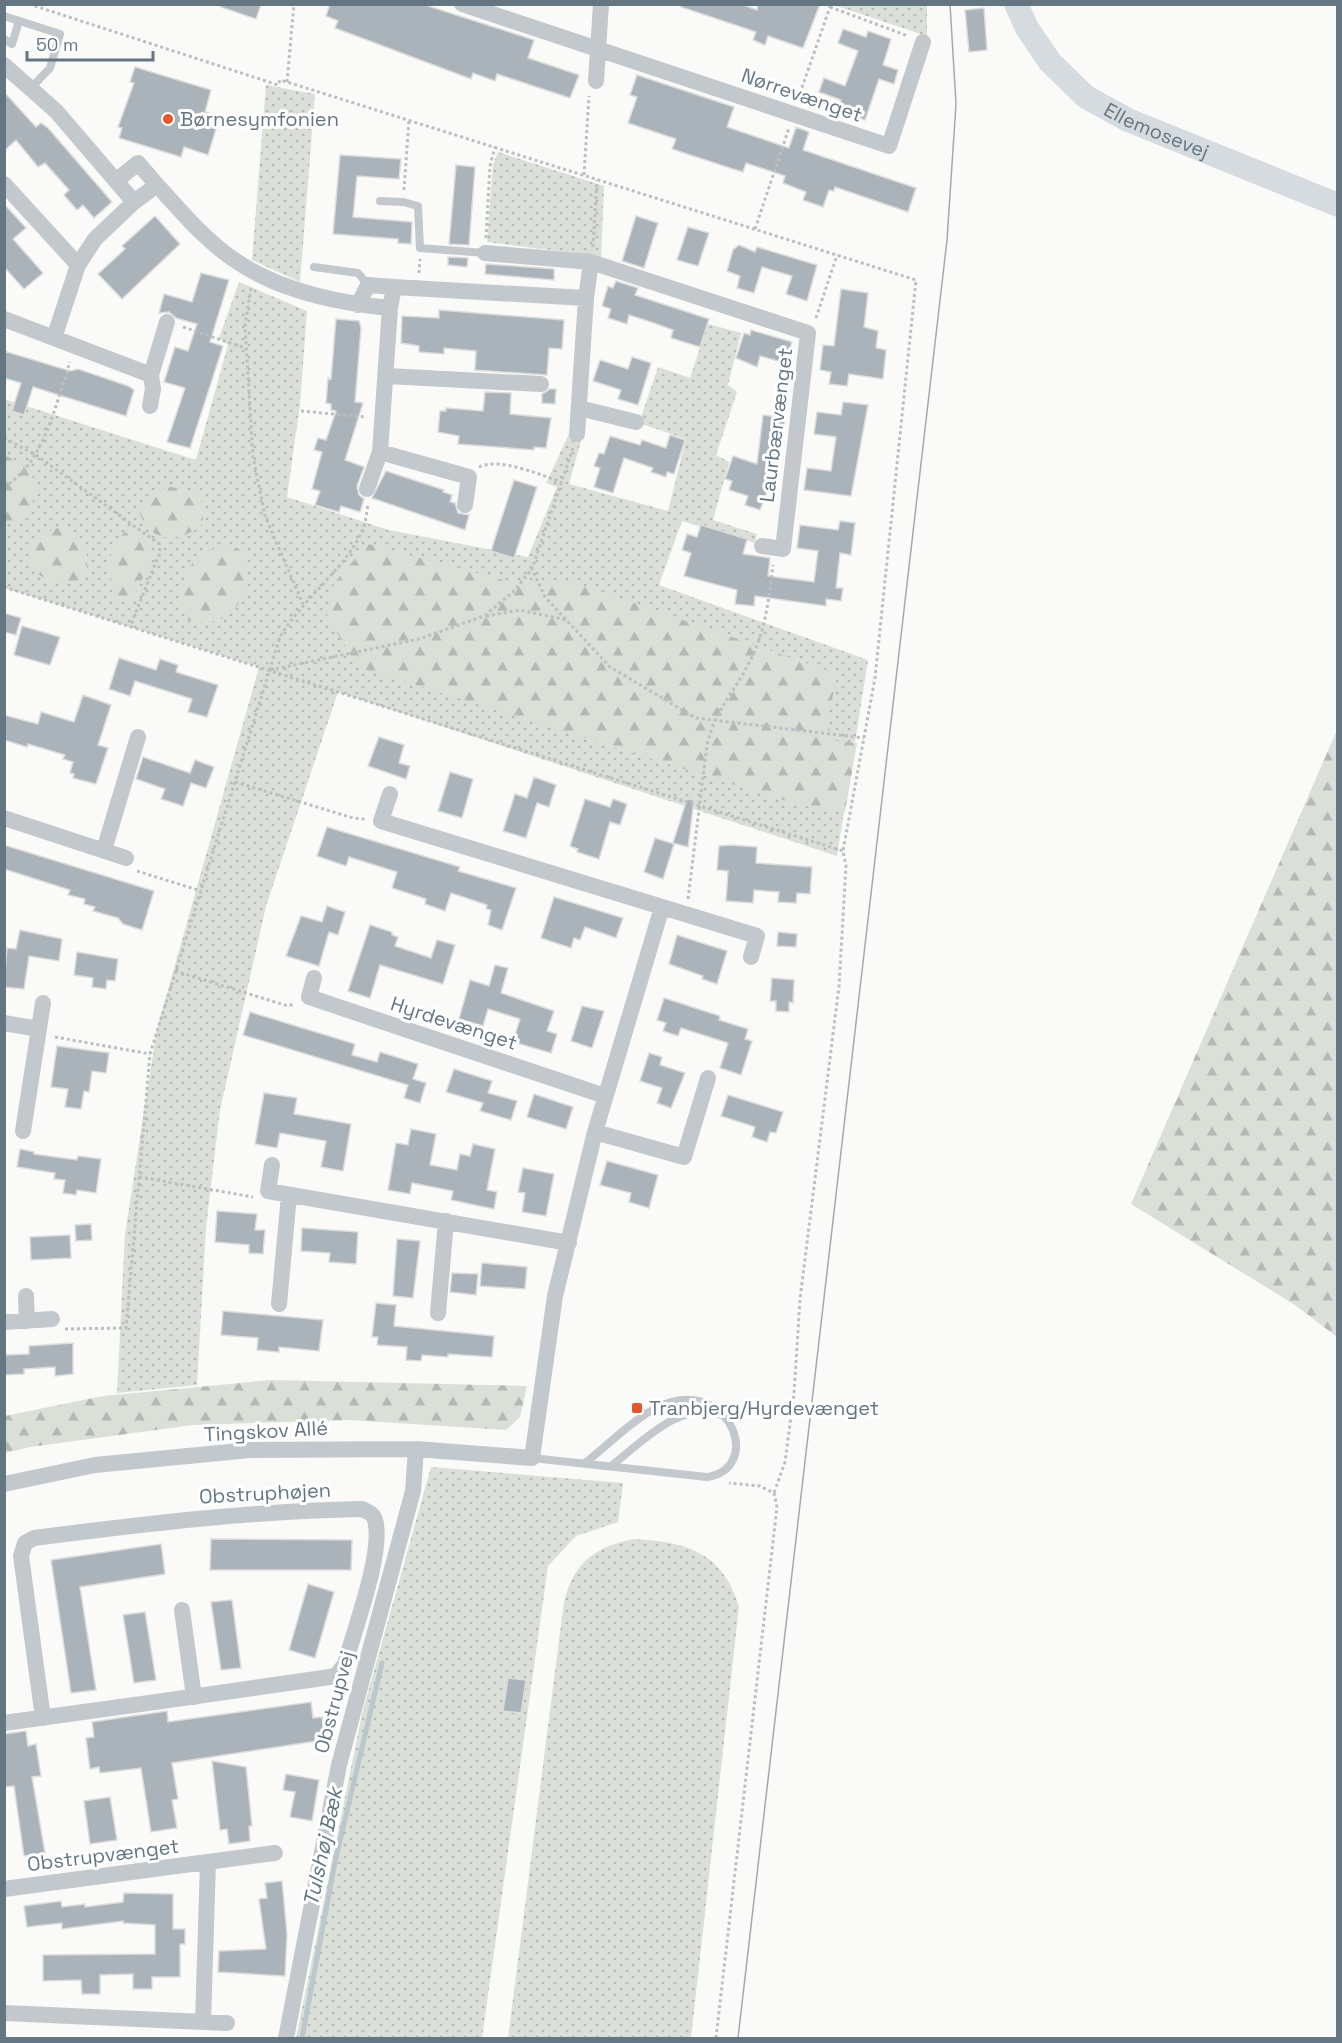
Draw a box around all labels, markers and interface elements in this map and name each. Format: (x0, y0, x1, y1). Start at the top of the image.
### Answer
scale bar (27, 24, 153, 62)
text: 50 m (36, 33, 78, 56)
street label: Nørrevænget (738, 62, 866, 128)
street label: Ellemosevej (1100, 96, 1213, 164)
place label: Børnesymfonien (180, 106, 339, 132)
marker: Børnesymfonien (161, 112, 175, 126)
street label: Laurbærvænget (754, 346, 798, 504)
street label: Hyrdevænget (387, 990, 521, 1056)
place label: Tranbjerg/Hyrdevænget (649, 1395, 879, 1421)
marker: Tranbjerg/Hyrdevænget (630, 1401, 644, 1415)
street label: Tingskov Allé (203, 1415, 329, 1447)
street label: Obstruphøjen (198, 1477, 332, 1509)
street label: Obstrupvej (308, 1648, 360, 1756)
water label: Tulshøj Bæk (297, 1782, 349, 1909)
street label: Obstrupvænget (26, 1833, 180, 1877)

